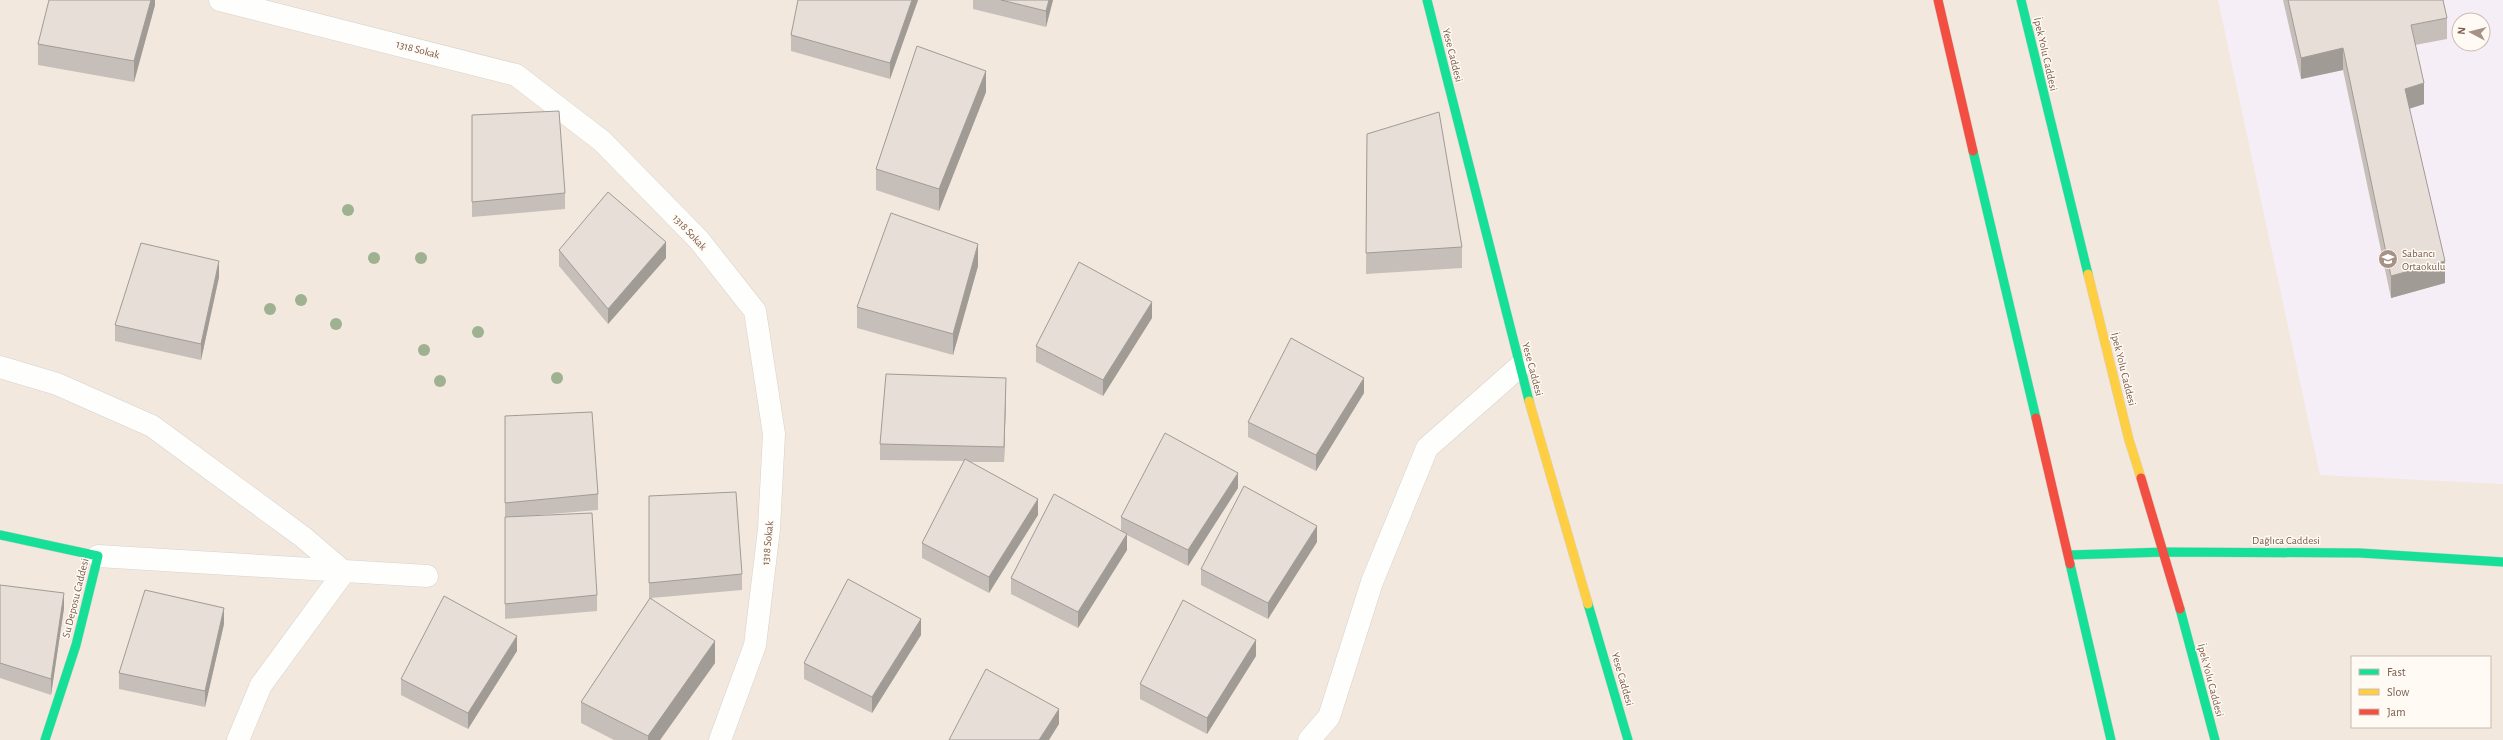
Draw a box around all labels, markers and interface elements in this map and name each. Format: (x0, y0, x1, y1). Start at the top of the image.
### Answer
north arrow (2451, 12, 2491, 52)
street label: İpek Yolu Caddesi (2032, 16, 2059, 92)
text: N (2456, 26, 2467, 35)
street label: Yese Caddesi (1441, 27, 1465, 83)
street label: 1318 Sokak (395, 38, 441, 61)
street label: 1318 Sokak (670, 212, 709, 252)
school or university icon: Sabancı Ortaokulu (2377, 248, 2399, 270)
place label: Sabancı Ortaokulu (2402, 248, 2446, 272)
street label: İpek Yolu Caddesi (2109, 331, 2138, 407)
street label: Yese Caddesi (1520, 341, 1545, 397)
street label: 1318 Sokak (760, 520, 775, 566)
street label: Dağlıca Caddesi (2252, 535, 2320, 546)
street label: Su Deposu Caddesi (60, 557, 91, 639)
street label: İpek Yolu Caddesi (2195, 642, 2226, 718)
street label: Yese Caddesi (1610, 651, 1635, 707)
legend (2351, 656, 2491, 728)
text: Fast (2387, 666, 2406, 678)
text: Slow (2387, 686, 2409, 698)
text: Jam (2387, 706, 2406, 718)

